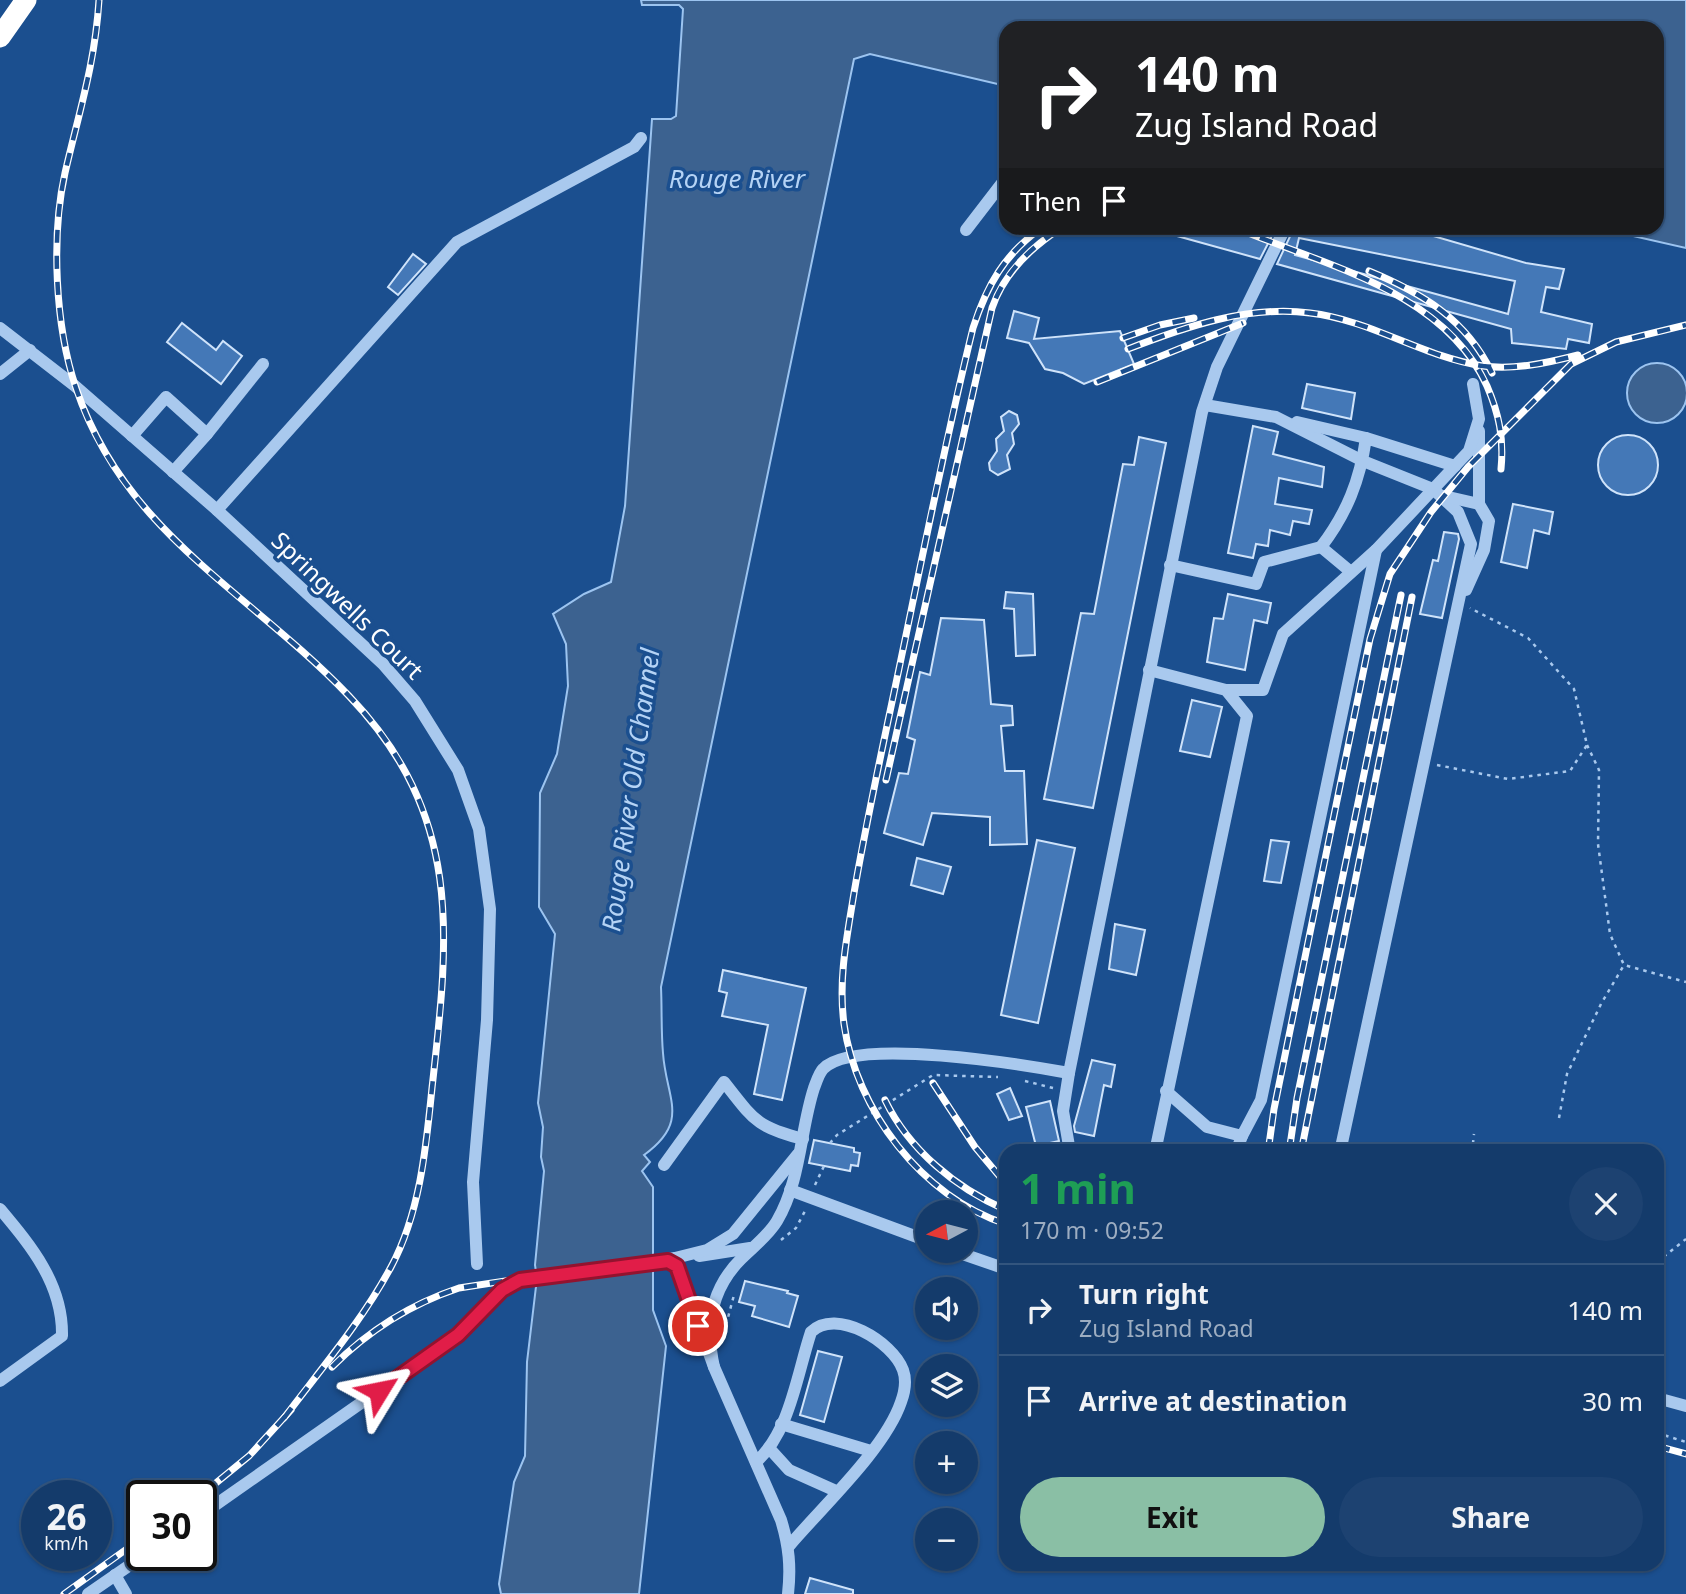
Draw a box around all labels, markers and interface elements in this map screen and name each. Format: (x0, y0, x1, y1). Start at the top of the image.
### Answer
text: 140 m (1135, 40, 1280, 106)
icon: right (1020, 49, 1111, 140)
text: Zug Island Road (1135, 103, 1378, 146)
water label: Rouge River (669, 160, 807, 196)
icon: arrive (1095, 182, 1133, 220)
text: Then (1020, 183, 1081, 219)
street label: Springwells Court (265, 524, 431, 686)
water label: Rouge River Old Channel (592, 645, 668, 934)
text: 1 min (1020, 1159, 1136, 1216)
button: close (1569, 1167, 1643, 1241)
north arrow (915, 1200, 978, 1264)
map controls (915, 1200, 978, 1571)
text: 170 m · 09:52 (1020, 1214, 1164, 1246)
text: Turn right (1079, 1276, 1209, 1312)
button: sound (915, 1277, 978, 1340)
icon: right (1020, 1291, 1058, 1329)
text: 140 m (1567, 1292, 1643, 1328)
pin (668, 1296, 728, 1356)
icon: arrive (679, 1307, 717, 1345)
text: Zug Island Road (1079, 1312, 1254, 1344)
position arrow (342, 1354, 416, 1428)
button: layers (915, 1354, 978, 1417)
icon: arrive (1020, 1382, 1058, 1420)
text: Arrive at destination (1079, 1383, 1348, 1419)
text: 30 m (1582, 1383, 1643, 1419)
button: + (915, 1431, 978, 1494)
button: Exit (1020, 1477, 1325, 1557)
button: Share (1339, 1477, 1643, 1557)
speed limit sign: 30 (126, 1480, 217, 1571)
text: 26 (46, 1493, 87, 1540)
button: − (915, 1508, 978, 1571)
text: km/h (44, 1531, 89, 1555)

